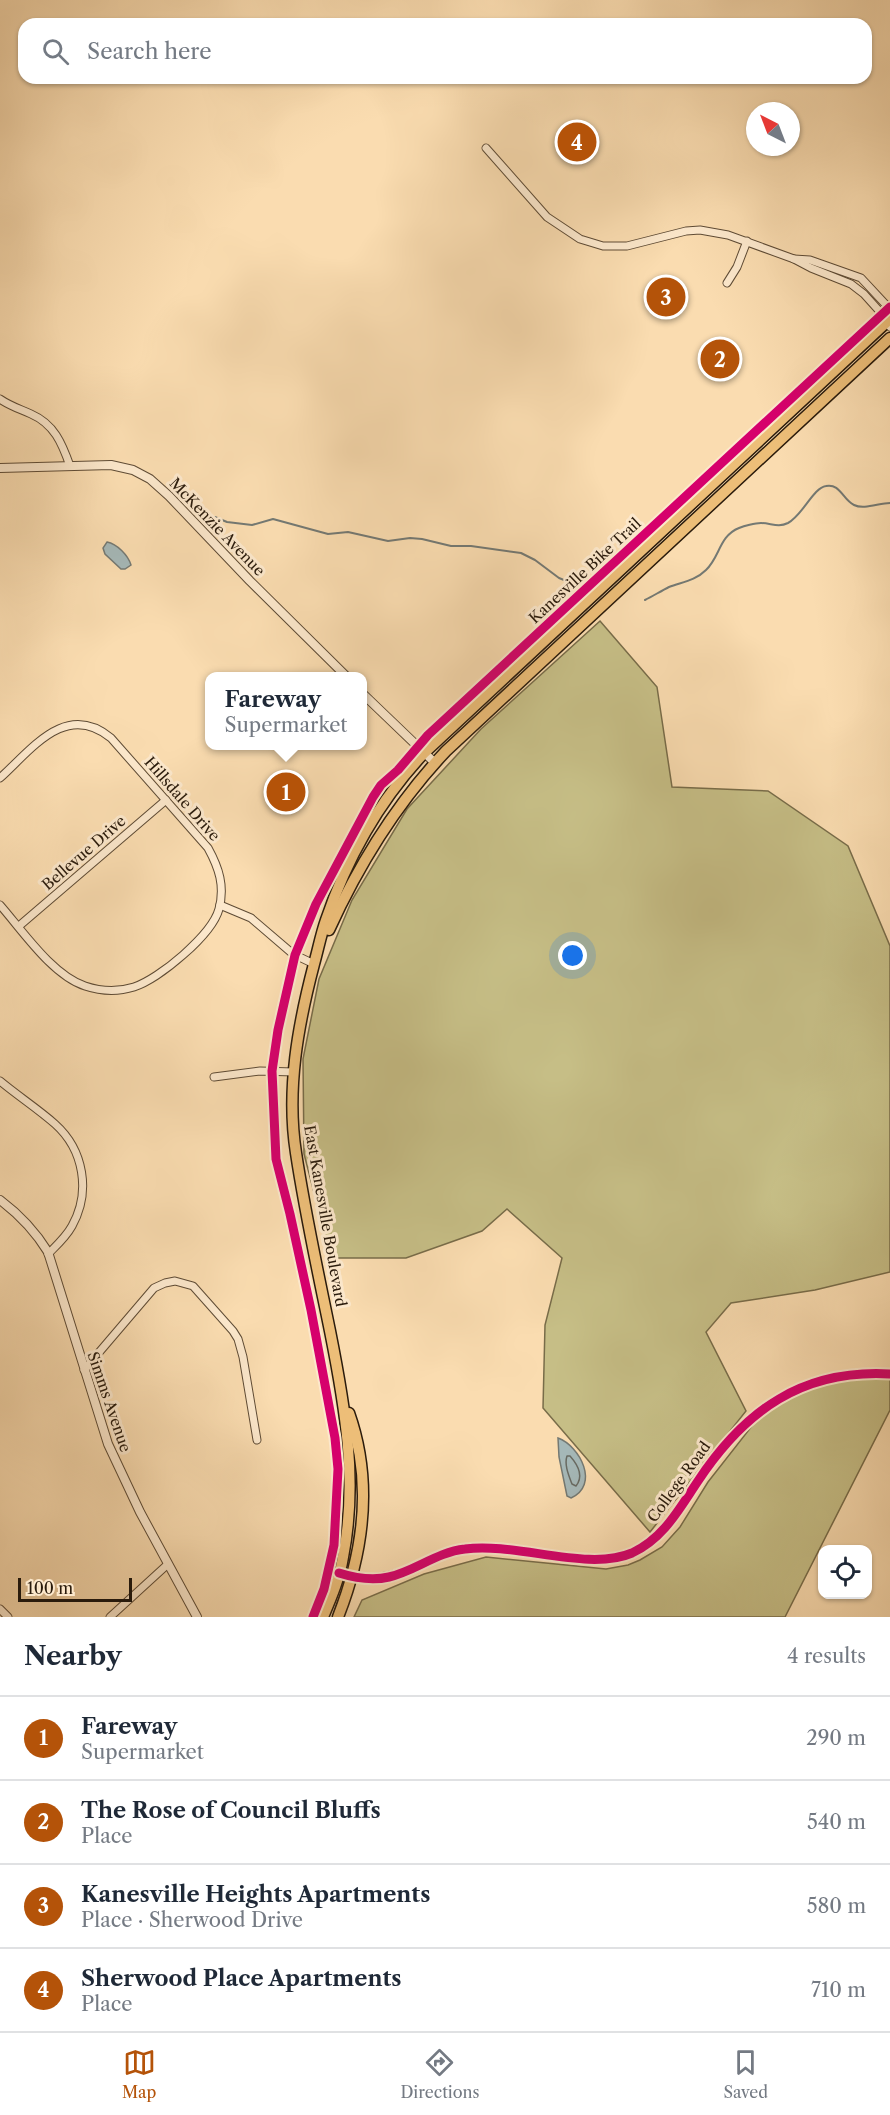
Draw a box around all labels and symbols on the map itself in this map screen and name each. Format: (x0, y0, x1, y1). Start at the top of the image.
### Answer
north arrow (746, 102, 800, 156)
pin: 4 (558, 120, 596, 164)
pin: 3 (646, 274, 686, 320)
pin: 2 (700, 336, 740, 382)
street label: McKenzie Avenue (166, 474, 269, 580)
street label: Kanesville Bike Trail (525, 513, 645, 628)
street label: Hillsdale Drive (141, 753, 224, 845)
pin: 1 (266, 770, 306, 814)
street label: Bellevue Drive (38, 811, 129, 894)
your location (558, 941, 587, 970)
street label: East Kanesville Boulevard (300, 1124, 351, 1308)
street label: Simms Avenue (83, 1349, 136, 1454)
street label: College Road (643, 1438, 714, 1526)
scale bar (18, 1575, 132, 1602)

